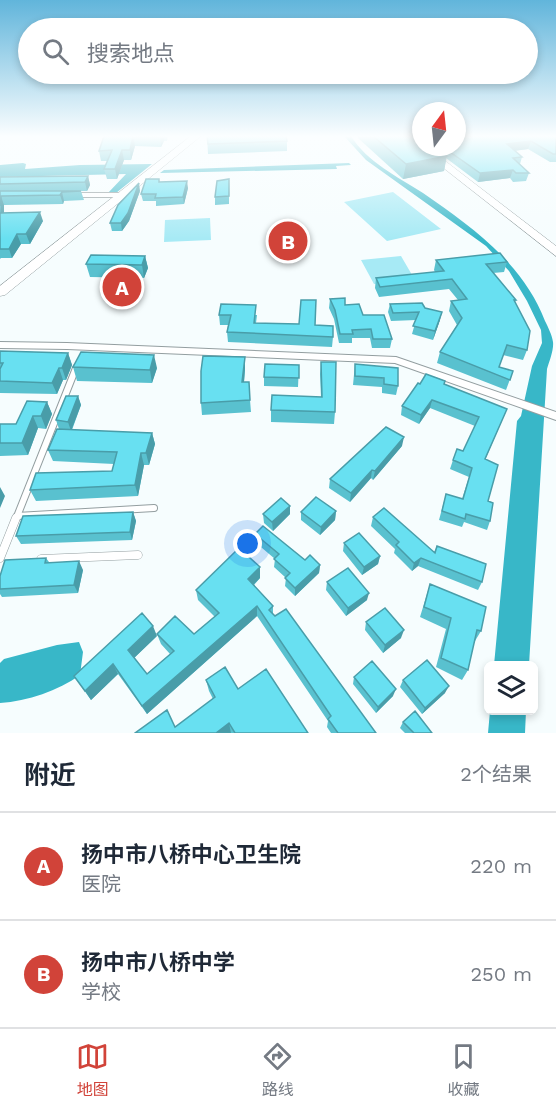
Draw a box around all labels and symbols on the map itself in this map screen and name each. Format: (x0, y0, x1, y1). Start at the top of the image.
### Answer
north arrow (412, 102, 466, 156)
pin: B (268, 218, 308, 264)
pin: A (102, 264, 142, 310)
your location (233, 529, 262, 558)

